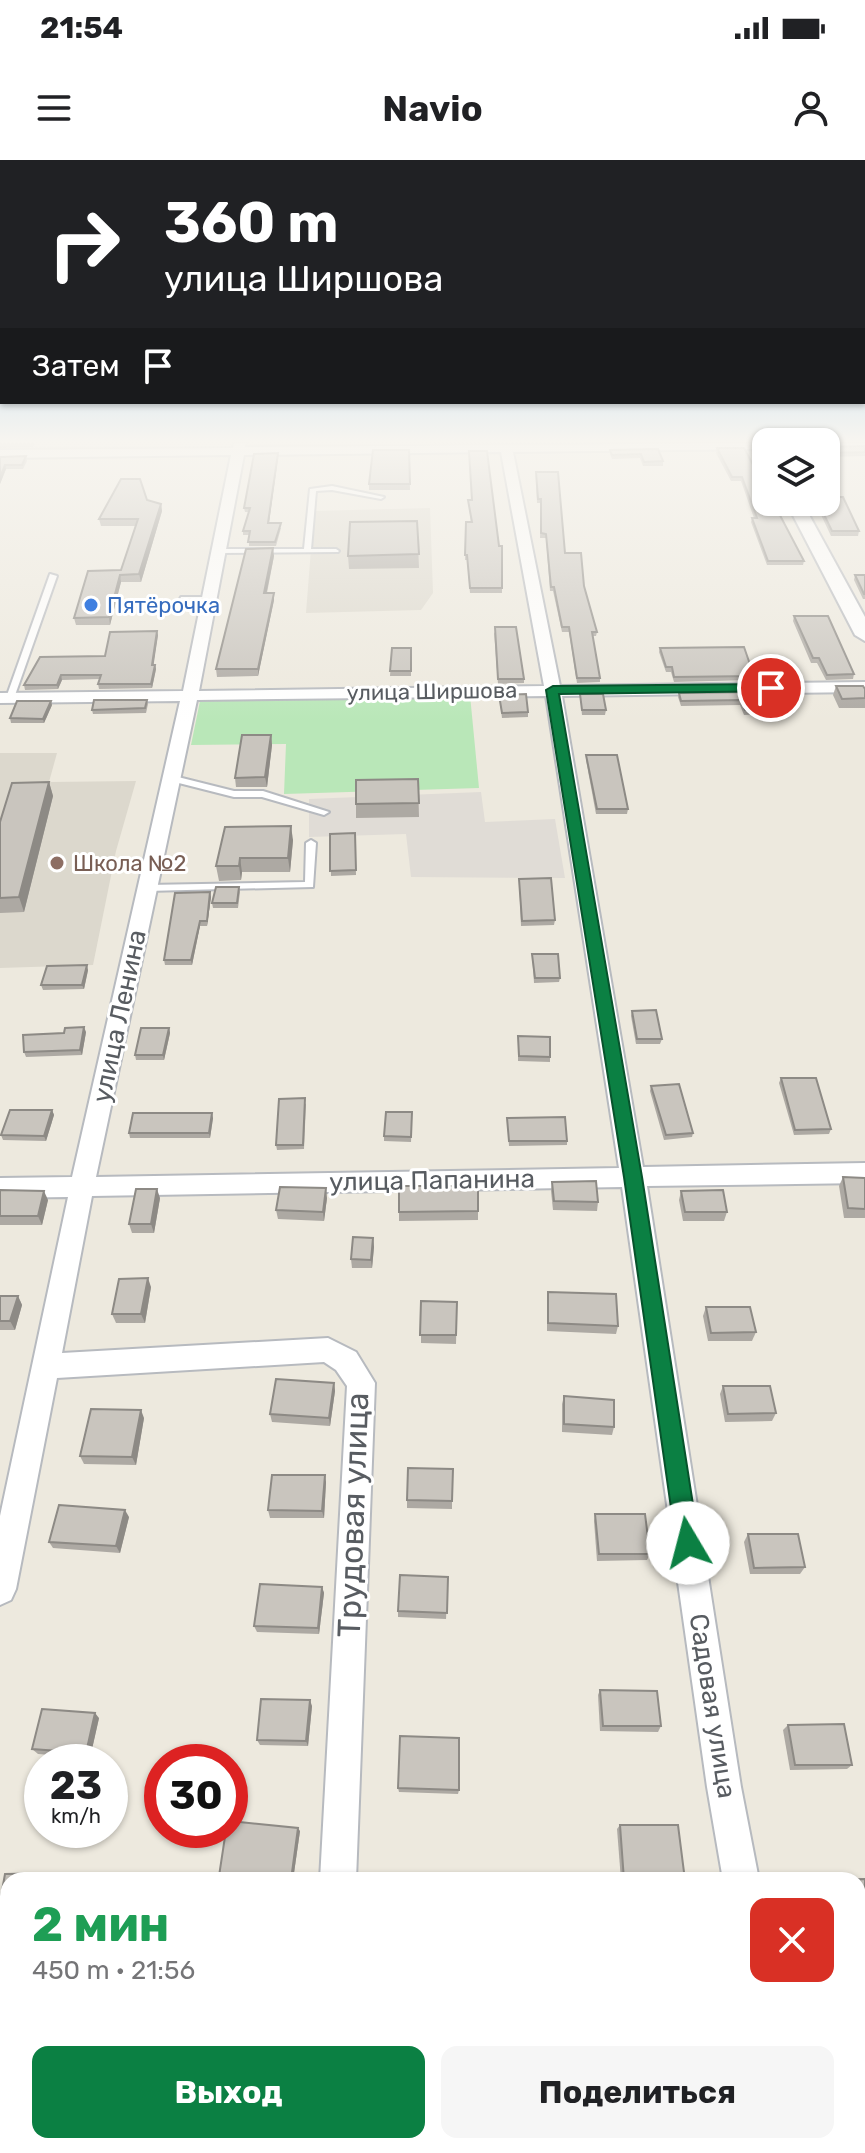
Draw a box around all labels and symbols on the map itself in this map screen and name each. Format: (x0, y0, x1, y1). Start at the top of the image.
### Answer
place label: Пятёрочка (107, 592, 220, 619)
marker: Пятёрочка (82, 596, 100, 614)
pin (737, 654, 805, 722)
street label: улица Ширшова (346, 677, 518, 706)
place label: Школа №2 (73, 850, 186, 877)
marker: Школа №2 (48, 854, 66, 872)
street label: улица Ленина (86, 927, 153, 1105)
street label: улица Папанина (329, 1163, 535, 1198)
street label: Трудовая улица (330, 1392, 376, 1638)
position arrow (646, 1501, 730, 1585)
street label: Садовая улица (683, 1612, 742, 1801)
speed limit sign: 30 (144, 1744, 248, 1848)

